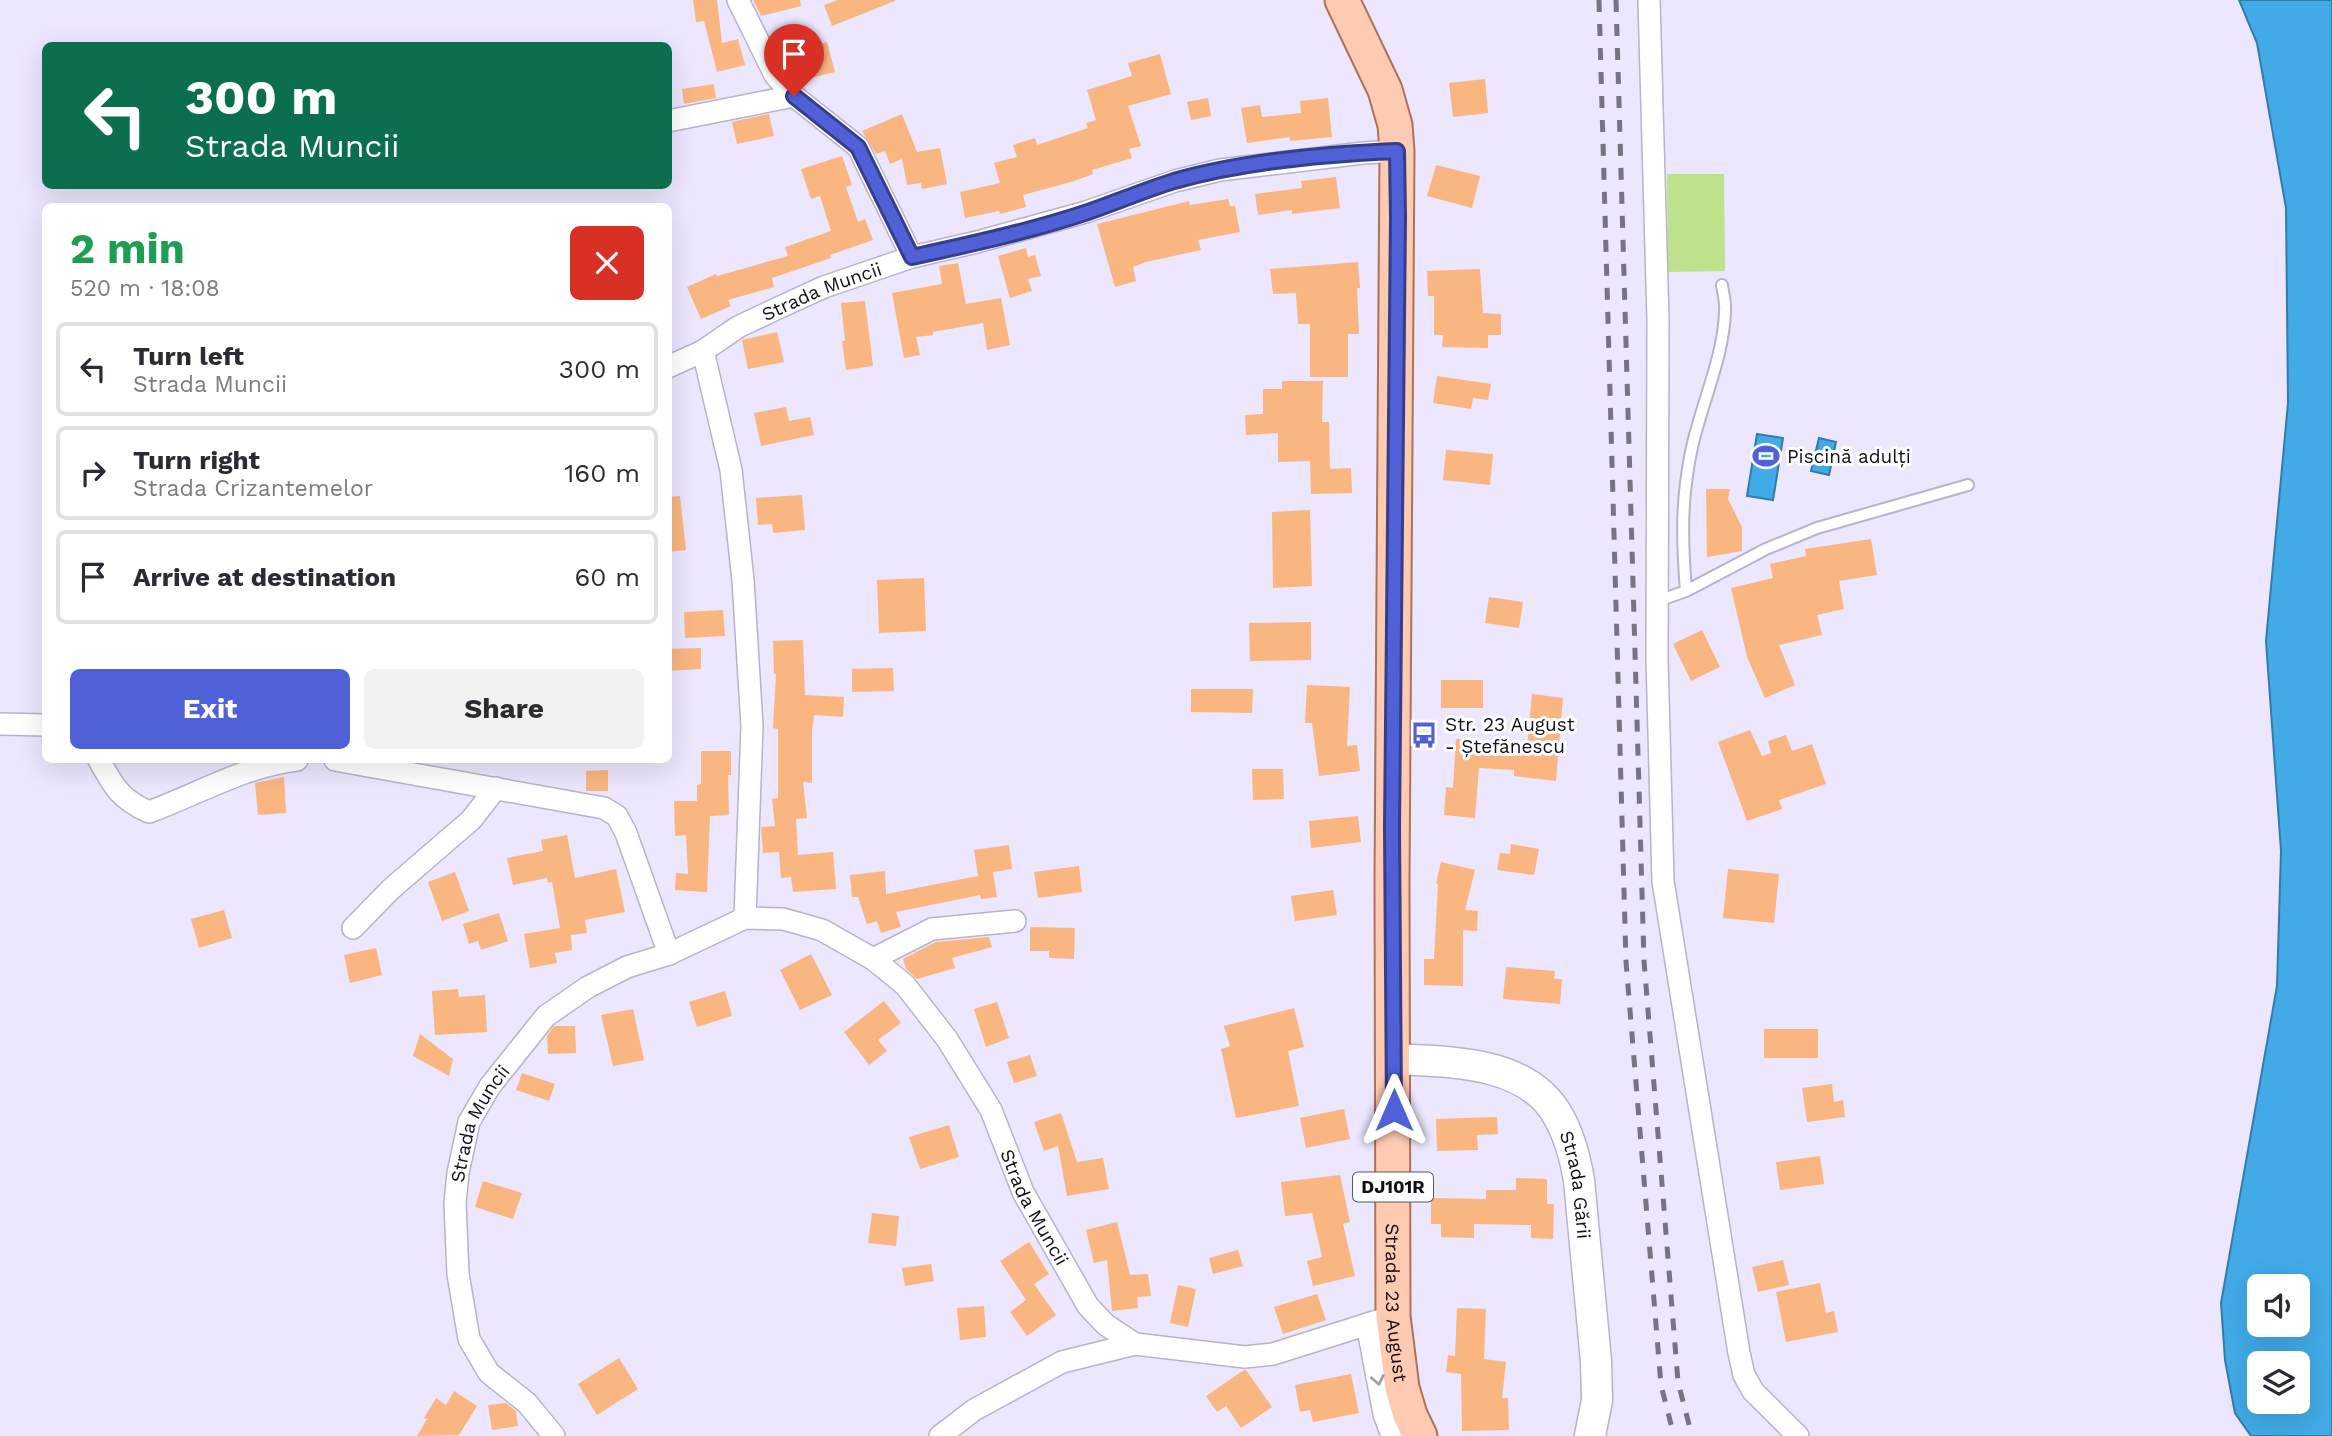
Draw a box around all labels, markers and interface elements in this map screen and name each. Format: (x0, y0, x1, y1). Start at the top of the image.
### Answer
pin (764, 24, 824, 96)
icon: arrive (775, 35, 813, 73)
text: 300 m (185, 68, 337, 126)
icon: left (70, 70, 161, 161)
text: Strada Muncii (185, 127, 400, 165)
text: 2 min (70, 224, 185, 273)
button: close (570, 226, 644, 300)
street label: Strada Muncii (758, 257, 885, 326)
text: 520 m · 18:08 (70, 275, 220, 302)
text: Turn left (133, 341, 244, 371)
icon: left (74, 350, 112, 388)
text: 300 m (559, 354, 640, 384)
text: Strada Muncii (133, 371, 287, 398)
sports icon: Piscină adulți (1751, 441, 1781, 471)
text: Turn right (133, 445, 260, 475)
place label: Piscină adulți (1787, 445, 1911, 468)
icon: right (74, 454, 112, 492)
text: 160 m (564, 458, 640, 488)
text: Strada Crizantemelor (133, 475, 373, 502)
icon: arrive (74, 558, 112, 596)
text: Arrive at destination (133, 562, 396, 592)
text: 60 m (574, 562, 640, 592)
button: Exit (70, 669, 350, 749)
button: Share (364, 669, 644, 749)
place label: Str. 23 August - Ștefănescu (1445, 713, 1575, 758)
bus stop icon: Str. 23 August - Ștefănescu (1409, 720, 1439, 750)
street label: Strada Muncii (446, 1060, 515, 1184)
position arrow (1357, 1073, 1431, 1147)
street label: Strada Gării (1555, 1128, 1595, 1240)
street label: Strada Muncii (995, 1146, 1073, 1269)
road number: DJ101R (1353, 1172, 1433, 1202)
street label: Strada 23 August (1381, 1223, 1412, 1383)
map controls (2247, 1274, 2310, 1414)
button: sound (2247, 1274, 2310, 1337)
button: layers (2247, 1351, 2310, 1414)
one-way arrow (1369, 1374, 1384, 1386)

